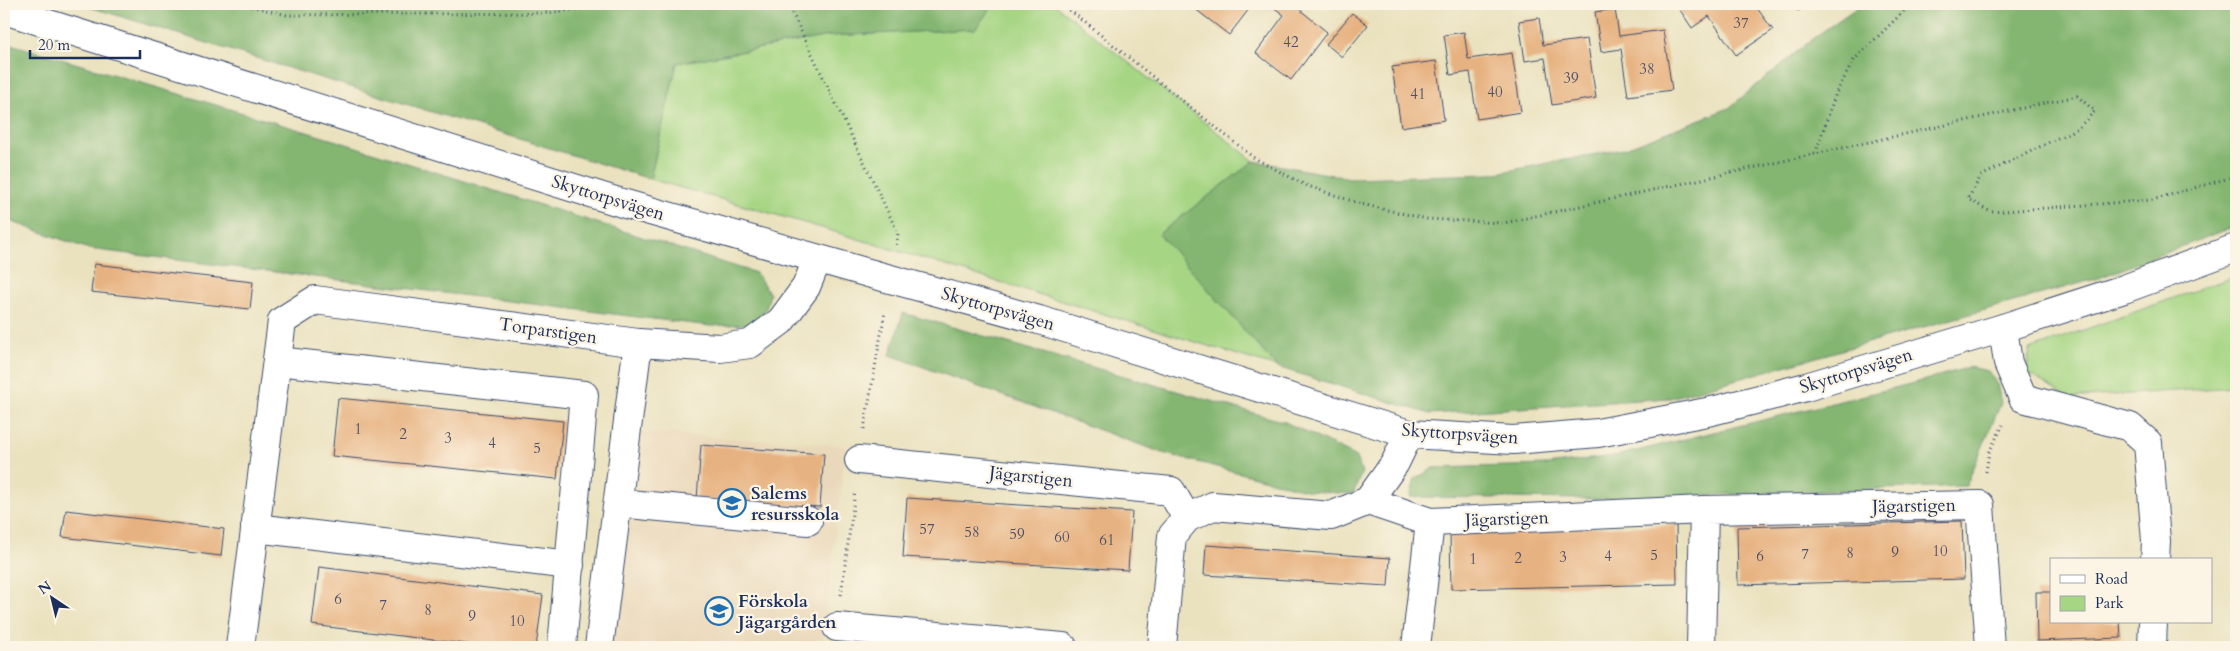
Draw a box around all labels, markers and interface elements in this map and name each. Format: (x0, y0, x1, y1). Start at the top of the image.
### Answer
house number: 37 (1733, 13, 1749, 33)
scale bar (30, 28, 140, 60)
house number: 42 (1283, 32, 1299, 52)
text: 20 m (38, 35, 70, 55)
house number: 38 (1639, 59, 1655, 79)
house number: 39 (1563, 68, 1579, 88)
house number: 40 (1487, 82, 1503, 102)
house number: 41 (1410, 84, 1426, 104)
street label: Skyttorpsvägen (548, 169, 668, 227)
street label: Skyttorpsvägen (938, 281, 1058, 337)
street label: Torparstigen (497, 312, 599, 350)
street label: Skyttorpsvägen (1796, 342, 1916, 400)
street label: Skyttorpsvägen (1401, 417, 1520, 451)
house number: 1 (354, 419, 362, 439)
house number: 2 (399, 424, 407, 444)
house number: 3 (444, 428, 452, 448)
house number: 4 (488, 433, 496, 453)
house number: 5 (533, 438, 541, 458)
street label: Jägarstigen (985, 460, 1075, 494)
place label: Salems resursskola (751, 481, 839, 527)
school or university icon: Salems resursskola (717, 488, 747, 518)
street label: Jägarstigen (1869, 493, 1957, 519)
street label: Jägarstigen (1462, 505, 1550, 533)
house number: 57 (919, 519, 935, 539)
house number: 58 (964, 522, 980, 542)
house number: 59 (1009, 524, 1025, 544)
house number: 60 (1054, 527, 1070, 547)
house number: 61 (1099, 530, 1115, 550)
house number: 10 (1932, 541, 1948, 561)
house number: 9 (1891, 542, 1899, 562)
house number: 8 (1846, 543, 1854, 563)
house number: 7 (1801, 544, 1809, 564)
house number: 5 (1650, 545, 1658, 565)
house number: 4 (1604, 546, 1612, 566)
house number: 6 (1756, 546, 1764, 566)
house number: 3 (1559, 547, 1567, 567)
house number: 2 (1514, 548, 1522, 568)
house number: 1 (1469, 549, 1477, 569)
legend (2050, 558, 2212, 624)
text: Road (2095, 569, 2128, 589)
north arrow (28, 574, 78, 624)
text: N (34, 576, 55, 599)
house number: 6 (334, 589, 342, 609)
place label: Förskola Jägargården (735, 589, 837, 635)
text: Park (2095, 593, 2124, 613)
house number: 7 (379, 595, 387, 615)
school or university icon: Förskola Jägargården (704, 596, 734, 626)
house number: 8 (424, 600, 432, 620)
house number: 9 (468, 606, 476, 626)
house number: 10 (509, 611, 525, 631)

